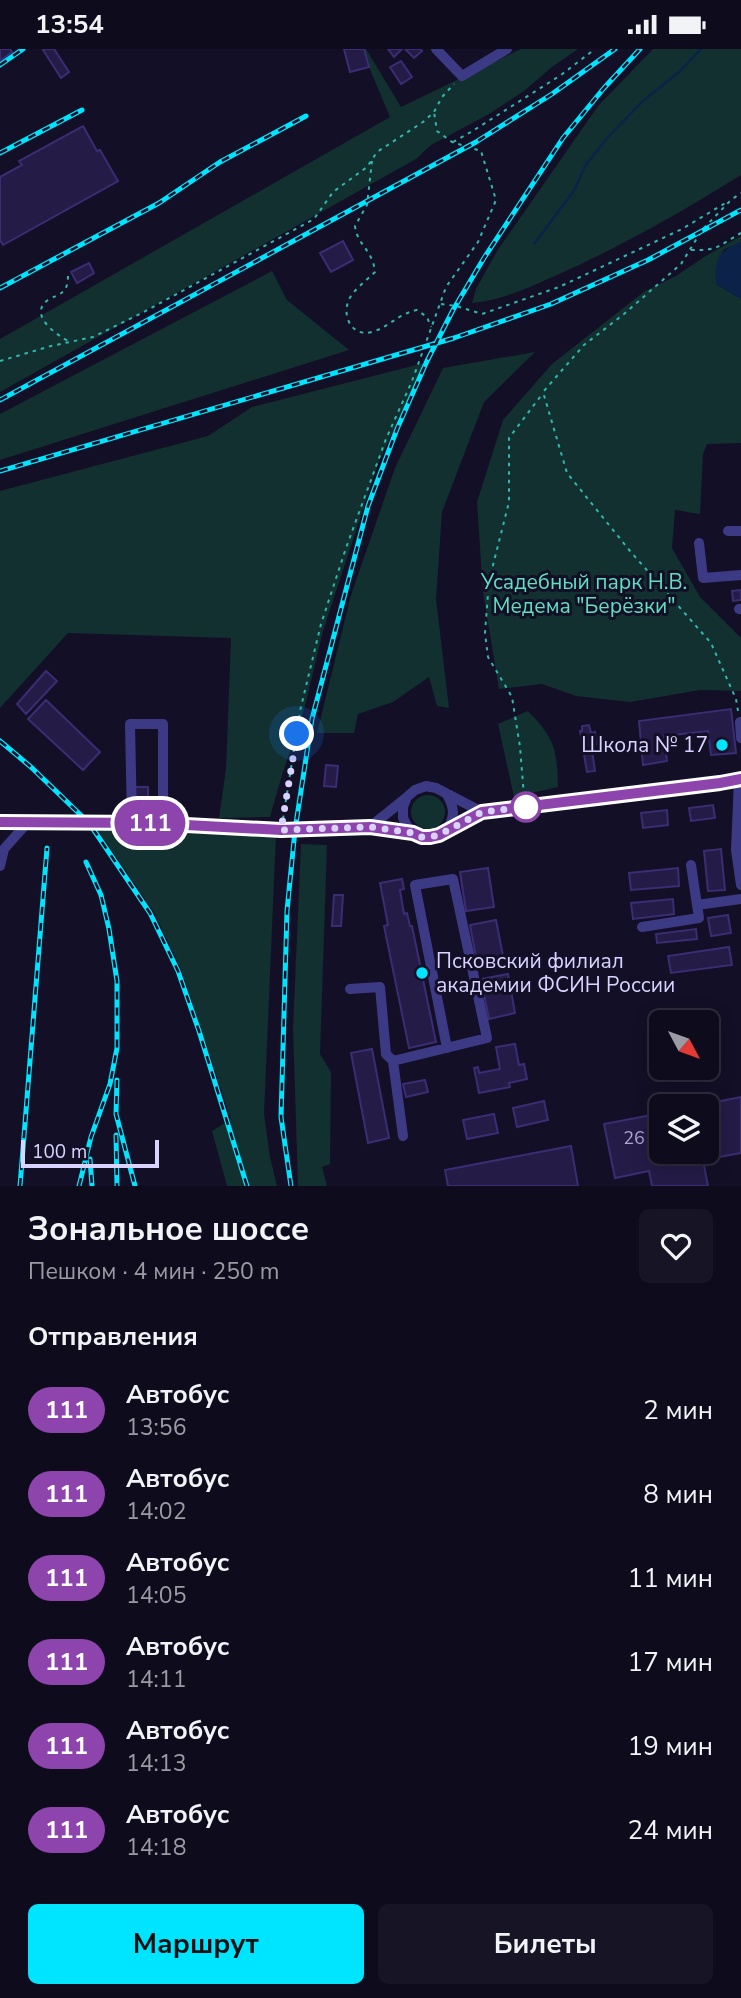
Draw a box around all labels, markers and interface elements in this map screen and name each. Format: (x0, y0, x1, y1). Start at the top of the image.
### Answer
text: 13:54 (35, 7, 104, 42)
park label: Усадебный парк Н.В. Медема "Берёзки" (480, 568, 687, 620)
your location (279, 716, 314, 751)
place label: Школа № 17 (581, 731, 708, 759)
marker: Школа № 17 (714, 737, 730, 753)
unlabelled marker (511, 792, 541, 822)
line badge: 111 (110, 800, 190, 846)
text: 111 (128, 807, 172, 839)
place label: Псковский филиал академии ФСИН России (436, 947, 675, 999)
marker: Псковский филиал академии ФСИН России (414, 965, 430, 981)
north arrow (649, 1010, 719, 1080)
map controls (649, 1010, 719, 1164)
button: layers (649, 1094, 719, 1164)
house number: 26 (623, 1126, 645, 1150)
scale bar (21, 1137, 159, 1169)
text: 100 m (32, 1139, 87, 1165)
text: Зональное шоссе (28, 1207, 309, 1252)
button: heart (639, 1209, 713, 1283)
text: Пешком · 4 мин · 250 m (28, 1256, 279, 1287)
text: Отправления (28, 1319, 198, 1354)
text: Автобус (126, 1377, 229, 1412)
text: 2 мин (643, 1393, 713, 1428)
text: 111 (45, 1394, 88, 1426)
text: 13:56 (126, 1412, 186, 1443)
text: Автобус (126, 1461, 229, 1496)
text: 8 мин (643, 1477, 713, 1512)
text: 111 (45, 1478, 88, 1510)
text: 14:02 (126, 1496, 186, 1527)
text: Автобус (126, 1545, 229, 1580)
text: 11 мин (628, 1561, 713, 1596)
text: 111 (45, 1562, 88, 1594)
text: 14:05 (126, 1580, 186, 1611)
text: Автобус (126, 1629, 229, 1664)
text: 17 мин (628, 1645, 713, 1680)
text: 111 (45, 1646, 88, 1678)
text: 14:11 (126, 1664, 186, 1695)
text: Автобус (126, 1713, 229, 1748)
text: 19 мин (628, 1729, 713, 1764)
text: 111 (45, 1730, 88, 1762)
text: 14:13 (126, 1748, 186, 1779)
text: Автобус (126, 1797, 229, 1832)
text: 24 мин (628, 1813, 713, 1848)
text: 111 (45, 1814, 88, 1846)
text: 14:18 (126, 1832, 186, 1863)
button: Маршрут (28, 1904, 364, 1984)
button: Билеты (378, 1904, 713, 1984)

